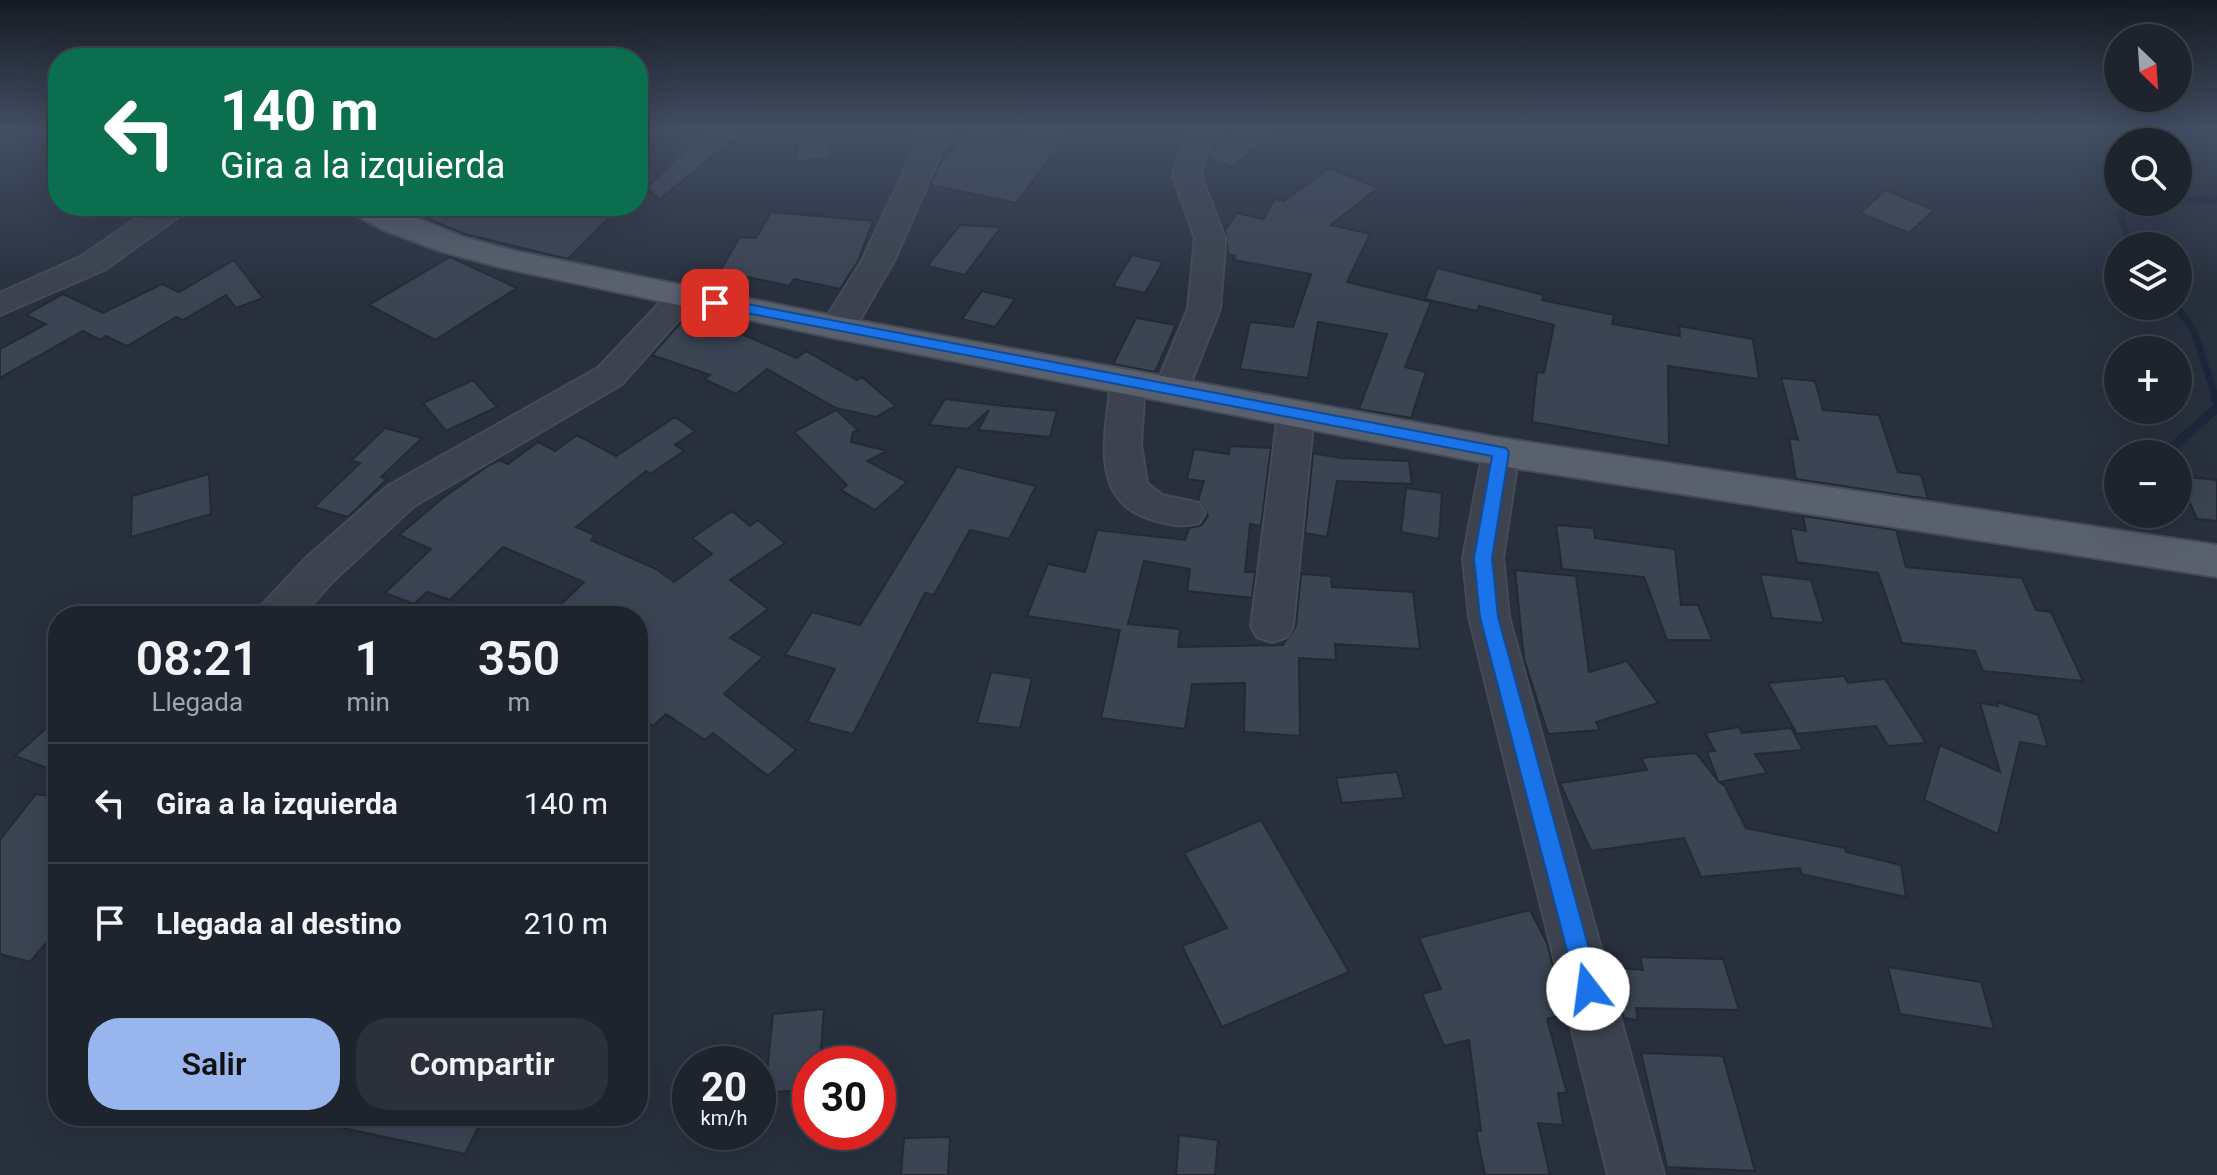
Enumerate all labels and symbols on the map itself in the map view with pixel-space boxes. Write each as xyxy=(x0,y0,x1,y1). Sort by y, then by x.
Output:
north arrow xyxy=(2104,24,2192,112)
pin xyxy=(681,269,749,337)
position arrow xyxy=(1546,947,1630,1031)
speed limit sign: 30 xyxy=(792,1046,896,1150)

